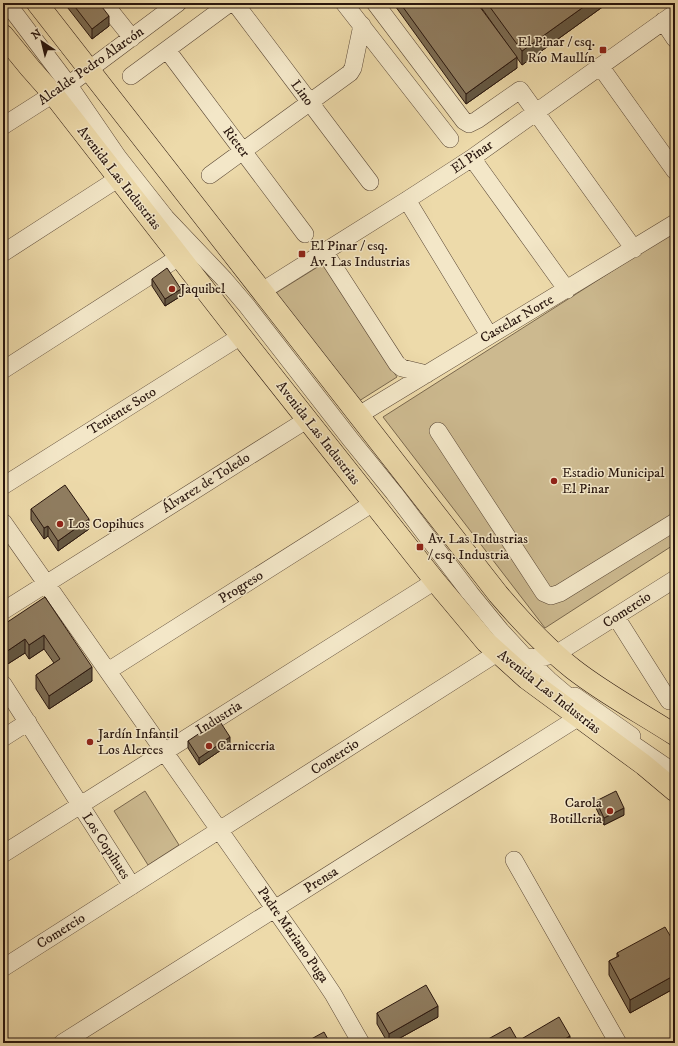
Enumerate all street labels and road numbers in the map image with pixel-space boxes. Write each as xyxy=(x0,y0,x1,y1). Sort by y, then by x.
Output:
street label: Alcalde Pedro Alarcón xyxy=(35,22,148,109)
street label: Lino xyxy=(286,76,318,110)
street label: Avenida Las Industrias xyxy=(73,123,165,234)
street label: Rieter xyxy=(219,123,254,162)
street label: El Pinar xyxy=(447,136,497,178)
street label: Castelar Norte xyxy=(477,291,557,347)
street label: Avenida Las Industrias xyxy=(272,378,364,489)
street label: Teniente Soto xyxy=(84,383,160,439)
street label: Álvarez de Toledo xyxy=(159,449,254,517)
street label: Progreso xyxy=(215,566,267,608)
street label: Comercio xyxy=(599,588,655,632)
street label: Avenida Las Industrias xyxy=(494,646,605,738)
street label: Industria xyxy=(193,697,245,739)
street label: Comercio xyxy=(307,735,363,779)
street label: Los Copihues xyxy=(78,809,134,883)
street label: Prensa xyxy=(301,863,342,897)
street label: Padre Mariano Puga xyxy=(253,883,333,987)
street label: Comercio xyxy=(33,909,89,953)

